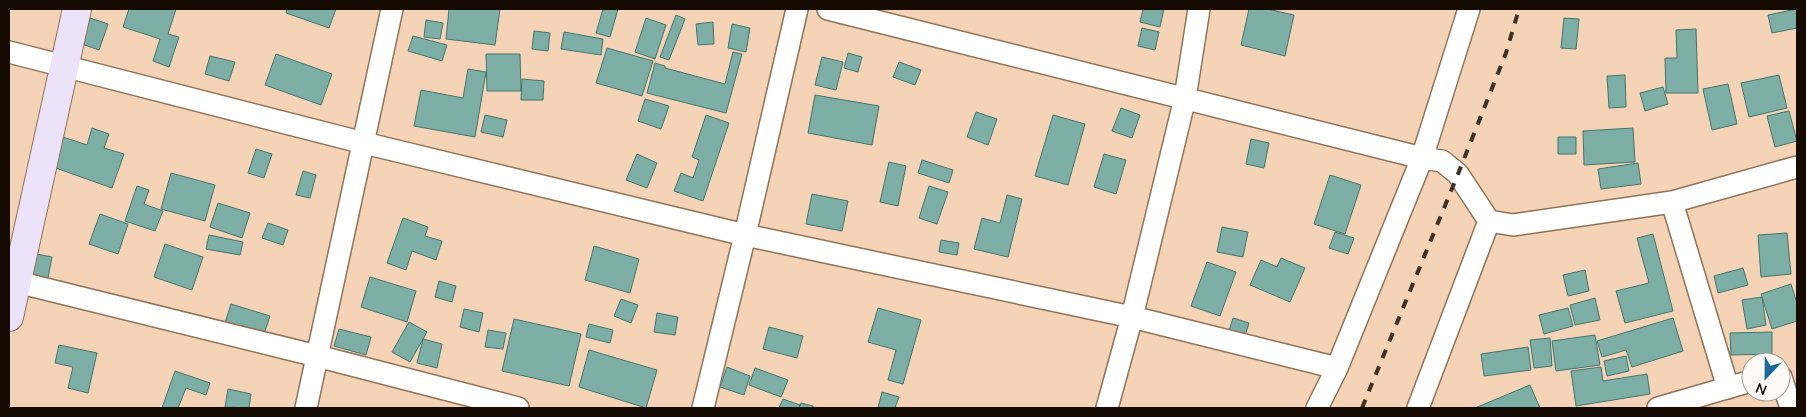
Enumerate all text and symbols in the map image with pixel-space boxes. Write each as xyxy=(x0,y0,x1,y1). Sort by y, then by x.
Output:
north arrow xyxy=(1741,352,1791,402)
text: N xyxy=(1753,379,1769,399)

